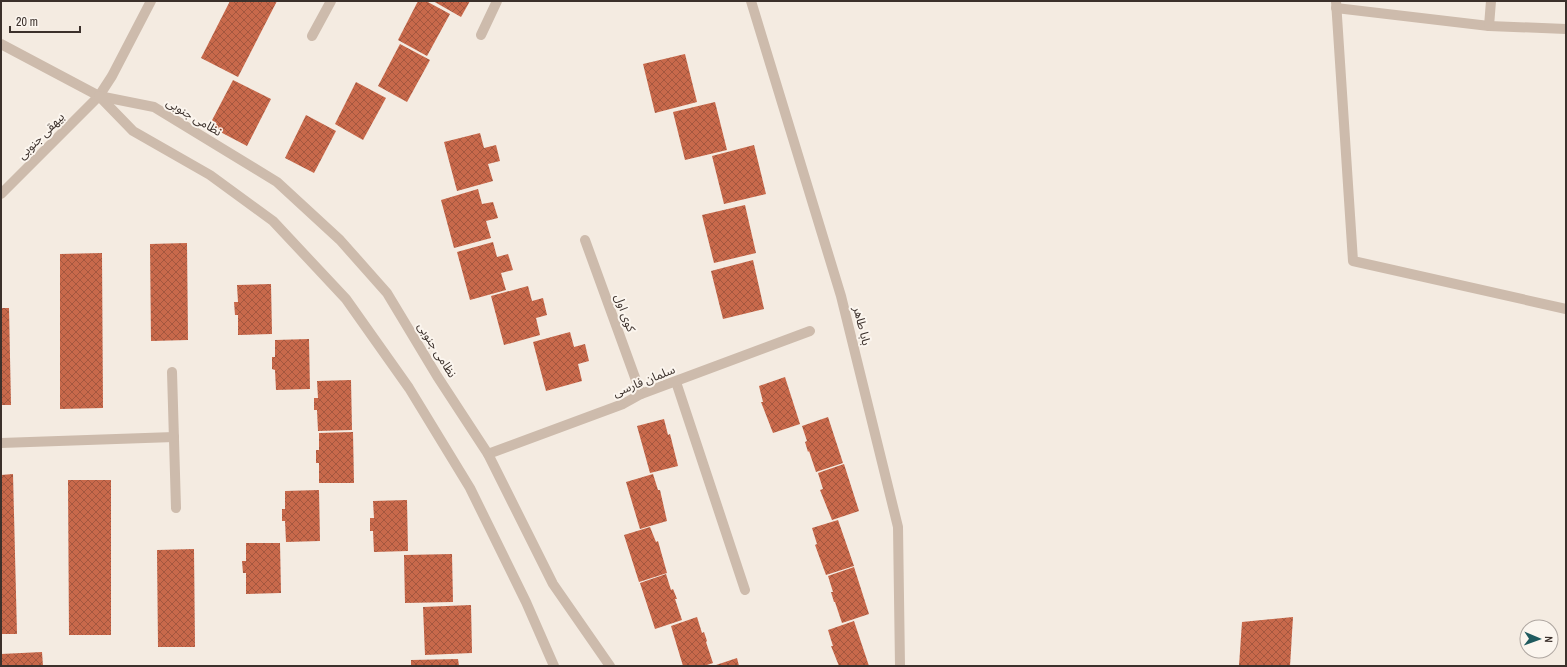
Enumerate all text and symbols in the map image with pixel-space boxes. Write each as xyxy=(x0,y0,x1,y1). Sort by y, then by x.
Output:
scale bar xyxy=(10,8,80,34)
text: 20 m xyxy=(16,14,38,30)
street label: نظامی جنوبی xyxy=(163,94,225,140)
street label: بیهقی جنوبی xyxy=(14,109,68,163)
street label: کوی اول xyxy=(611,292,640,335)
street label: بابا طاهر xyxy=(849,304,875,347)
street label: نظامی جنوبی xyxy=(414,319,460,381)
street label: سلمان فارسی xyxy=(611,361,677,401)
north arrow xyxy=(1519,619,1559,659)
text: N xyxy=(1542,636,1556,643)

